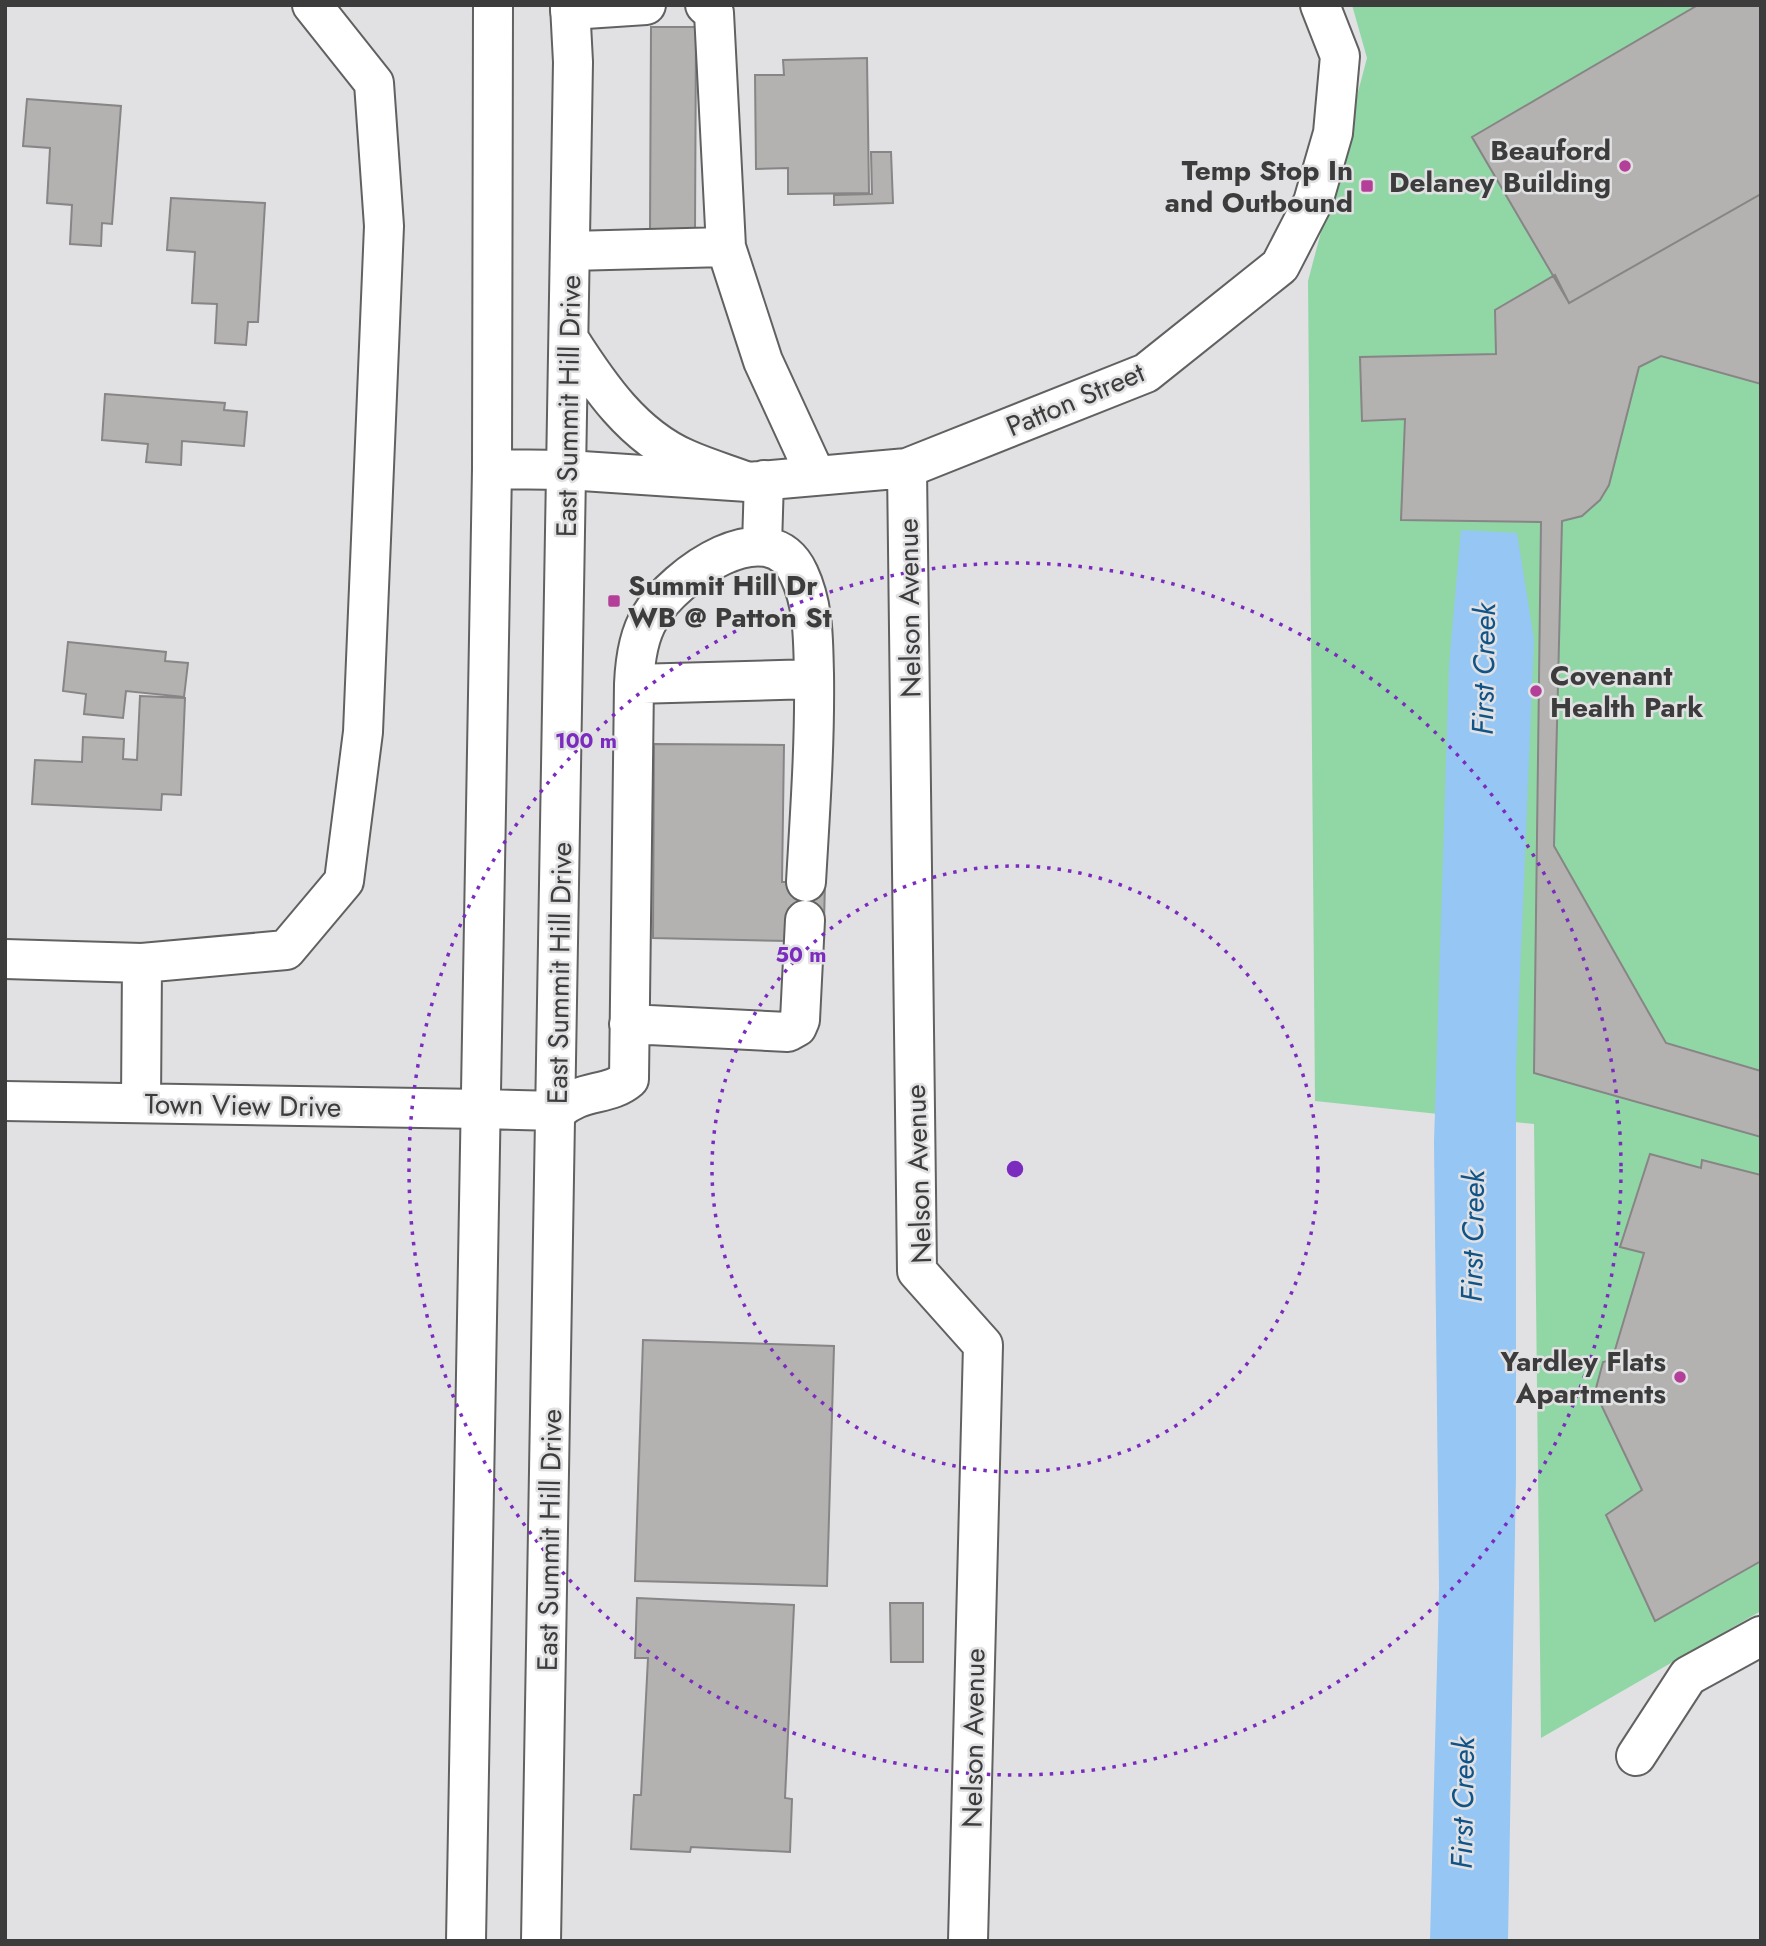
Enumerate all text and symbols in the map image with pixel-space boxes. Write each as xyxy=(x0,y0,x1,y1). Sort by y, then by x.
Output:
place label: Beauford Delaney Building xyxy=(1389,130,1611,203)
place label: Temp Stop In and Outbound xyxy=(1165,150,1353,223)
marker: Beauford Delaney Building xyxy=(1617,158,1633,174)
marker: Temp Stop In and Outbound xyxy=(1359,178,1375,194)
street label: East Summit Hill Drive xyxy=(546,275,591,537)
street label: Patton Street xyxy=(1000,352,1151,447)
street label: Nelson Avenue xyxy=(887,518,932,698)
place label: Summit Hill Dr WB @ Patton St xyxy=(628,565,832,638)
marker: Summit Hill Dr WB @ Patton St xyxy=(606,593,622,609)
water label: First Creek xyxy=(1461,601,1506,735)
place label: Covenant Health Park xyxy=(1550,655,1703,728)
marker: Covenant Health Park xyxy=(1528,683,1544,699)
text: 100 m xyxy=(555,726,617,756)
street label: East Summit Hill Drive xyxy=(537,842,582,1104)
text: 50 m xyxy=(776,940,826,970)
street label: Town View Drive xyxy=(144,1083,342,1128)
street label: Nelson Avenue xyxy=(895,1084,942,1264)
centre of rings xyxy=(1003,1157,1027,1181)
water label: First Creek xyxy=(1450,1168,1495,1302)
place label: Yardley Flats Apartments xyxy=(1499,1341,1666,1414)
marker: Yardley Flats Apartments xyxy=(1672,1369,1688,1385)
street label: East Summit Hill Drive xyxy=(527,1409,572,1671)
street label: Nelson Avenue xyxy=(951,1648,996,1828)
water label: First Creek xyxy=(1440,1735,1485,1869)

